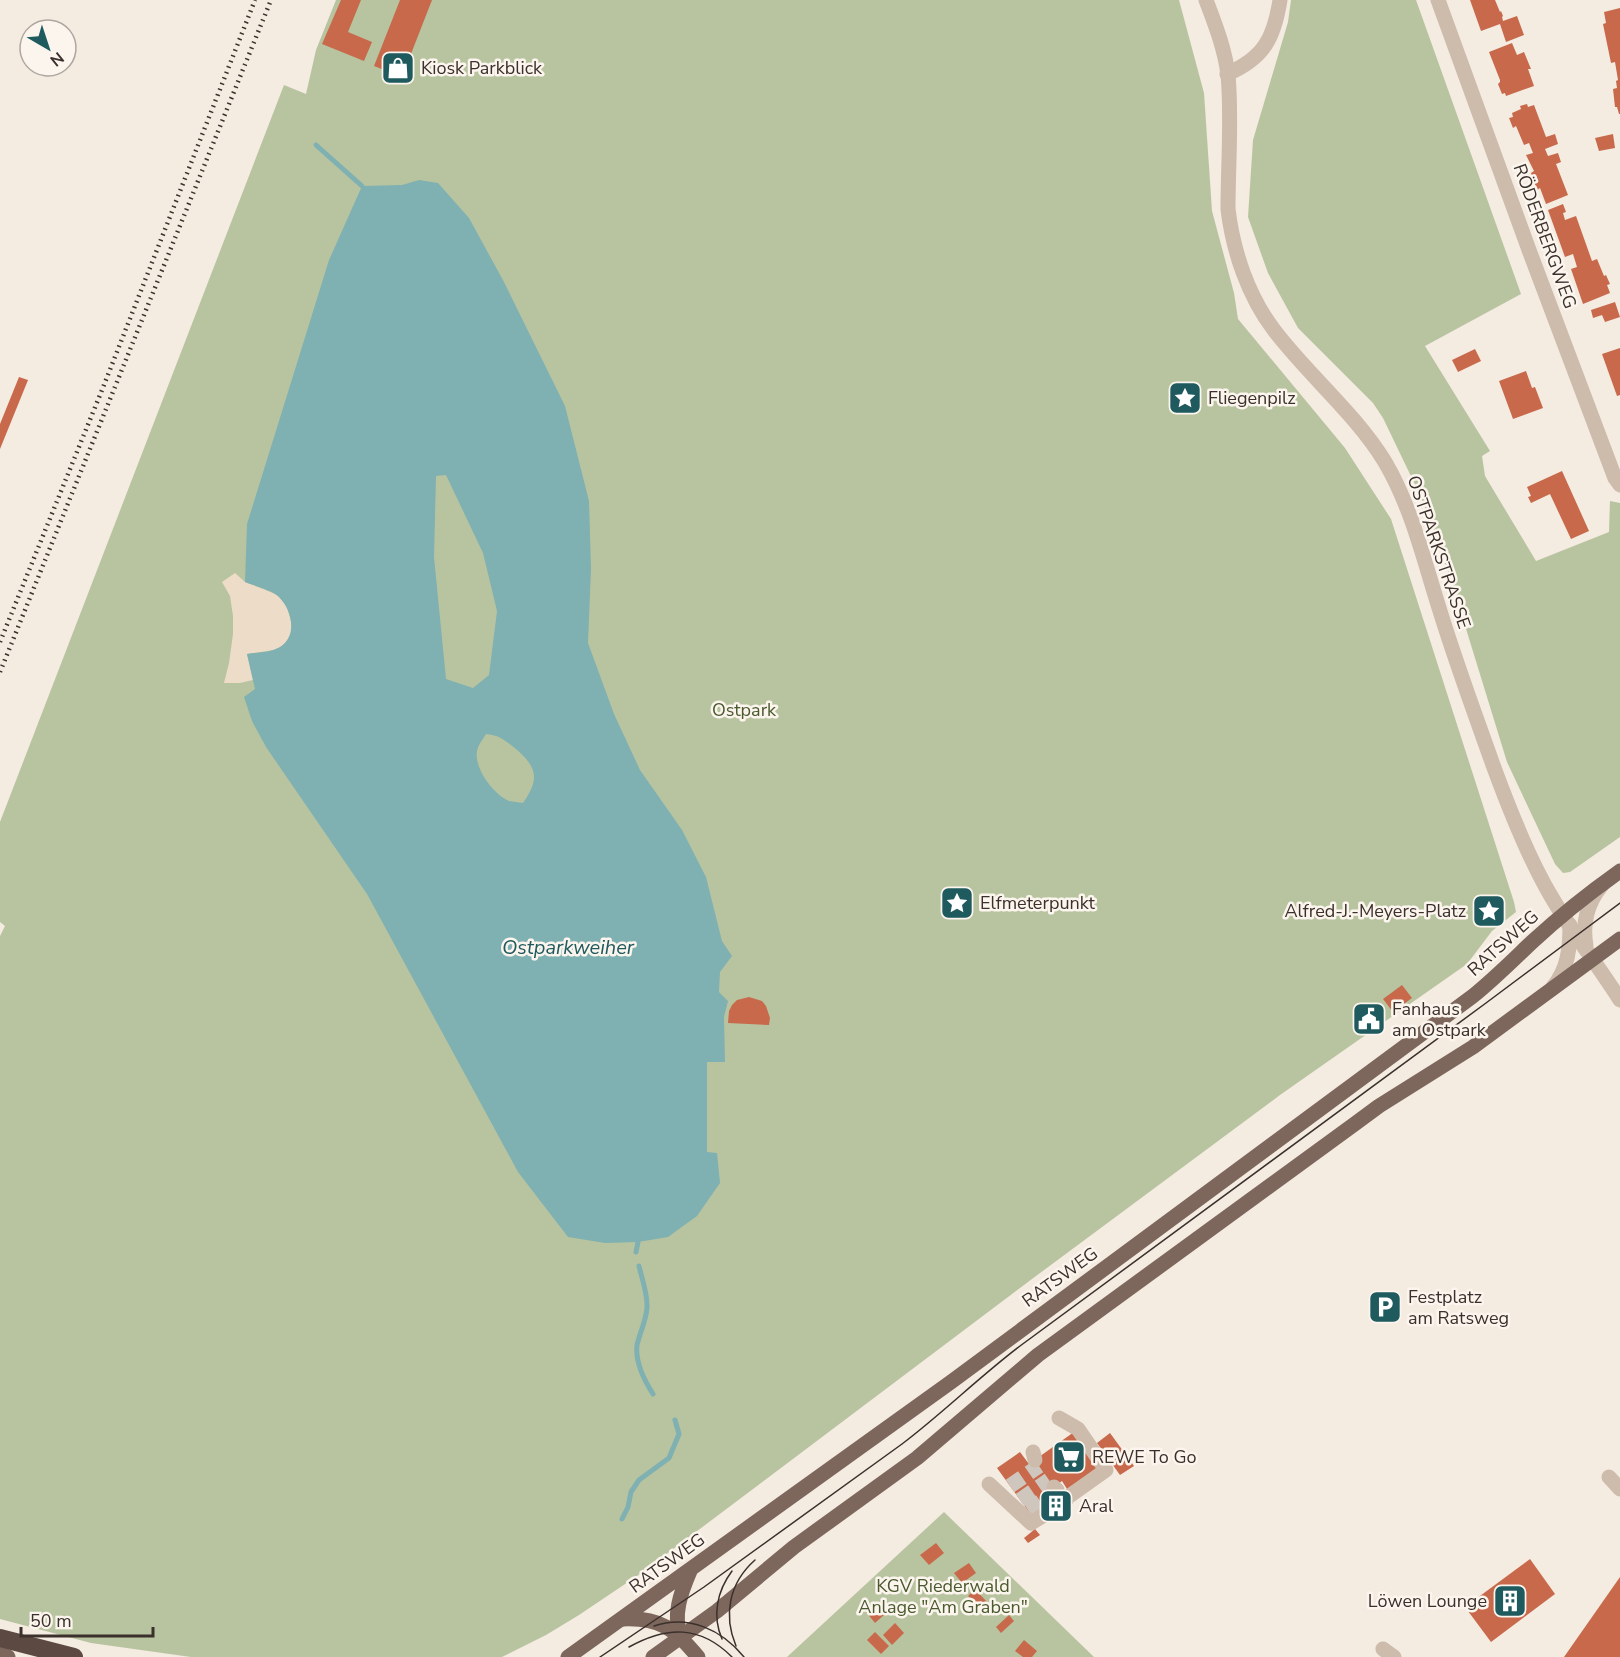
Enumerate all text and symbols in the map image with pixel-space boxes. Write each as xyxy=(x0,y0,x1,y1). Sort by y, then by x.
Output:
north arrow xyxy=(18,18,78,78)
text: N xyxy=(45,47,68,71)
shop icon: Kiosk Parkblick xyxy=(380,50,416,86)
place label: Kiosk Parkblick xyxy=(421,56,543,80)
street label: RÖDERBERGWEG xyxy=(1508,160,1582,312)
place icon: Fliegenpilz xyxy=(1167,380,1203,416)
place label: Fliegenpilz xyxy=(1208,386,1296,410)
street label: OSTPARKSTRASSE xyxy=(1402,472,1476,632)
park label: Ostpark xyxy=(712,698,777,722)
place icon: Elfmeterpunkt xyxy=(939,885,975,921)
place label: Elfmeterpunkt xyxy=(980,891,1095,915)
place icon: Alfred-J.-Meyers-Platz xyxy=(1471,893,1507,929)
place label: Alfred-J.-Meyers-Platz xyxy=(1285,899,1466,923)
street label: RATSWEG xyxy=(1462,905,1544,981)
water label: Ostparkweiher xyxy=(502,934,635,961)
place label: Fanhaus am Ostpark xyxy=(1392,997,1487,1042)
public building icon: Fanhaus am Ostpark xyxy=(1351,1001,1387,1037)
street label: RATSWEG xyxy=(1017,1241,1103,1313)
place label: Festplatz am Ratsweg xyxy=(1408,1285,1509,1330)
parking icon: Festplatz am Ratsweg xyxy=(1367,1289,1403,1325)
supermarket icon: REWE To Go xyxy=(1051,1439,1087,1475)
place label: REWE To Go xyxy=(1092,1445,1197,1469)
building icon: Aral xyxy=(1038,1488,1074,1524)
place label: Aral xyxy=(1079,1494,1114,1518)
street label: RATSWEG xyxy=(624,1527,710,1599)
park label: KGV Riederwald Anlage "Am Graben" xyxy=(858,1574,1028,1619)
building icon: Löwen Lounge xyxy=(1492,1583,1528,1619)
place label: Löwen Lounge xyxy=(1368,1589,1487,1613)
scale bar xyxy=(21,1600,153,1638)
text: 50 m xyxy=(30,1609,72,1633)

